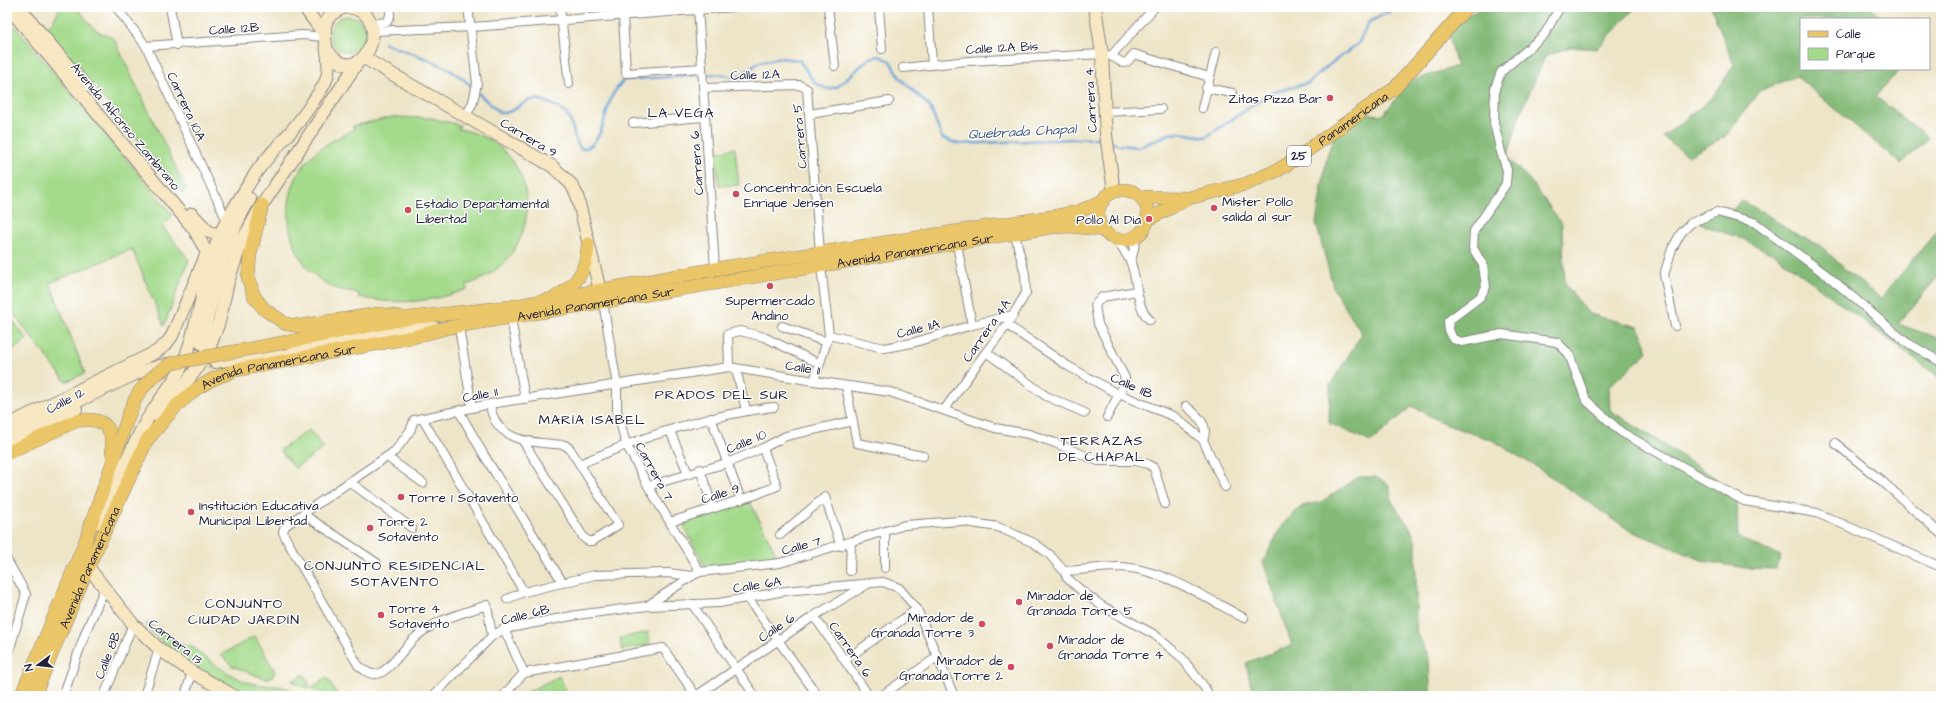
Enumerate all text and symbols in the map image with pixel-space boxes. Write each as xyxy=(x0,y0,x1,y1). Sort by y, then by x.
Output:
street label: Calle 12B xyxy=(208,18,260,40)
legend xyxy=(1800,18,1930,70)
text: Calle xyxy=(1836,26,1861,43)
street label: Calle 12A Bis xyxy=(965,37,1039,59)
text: Parque xyxy=(1836,46,1876,63)
street label: Avenida Alfonso Zambrano xyxy=(66,59,185,195)
street label: Calle 12A xyxy=(730,65,781,85)
street label: Carrera 4 xyxy=(1080,67,1102,133)
street label: Carrera 10A xyxy=(162,69,210,145)
street label: Panamericana xyxy=(1315,88,1392,150)
place label: Zitas Pizza Bar xyxy=(1228,90,1322,108)
marker: Zitas Pizza Bar xyxy=(1325,93,1335,103)
district label: LA VEGA xyxy=(648,103,715,123)
street label: Carrera 5 xyxy=(788,103,812,169)
street label: Carrera 9 xyxy=(497,114,560,162)
water label: Quebrada Chapal xyxy=(967,119,1078,145)
street label: Carrera 6 xyxy=(686,130,708,196)
road number: 25 xyxy=(1287,146,1311,166)
place label: Concentración Escuela Enrique Jensen xyxy=(744,179,882,212)
marker: Concentración Escuela Enrique Jensen xyxy=(731,189,741,199)
place label: Mister Pollo salida al sur xyxy=(1222,193,1294,226)
place label: Estadio Departamental Libertad xyxy=(416,195,549,228)
marker: Mister Pollo salida al sur xyxy=(1209,203,1219,213)
marker: Estadio Departamental Libertad xyxy=(403,205,413,215)
place label: Pollo Al Día xyxy=(1076,211,1141,229)
marker: Pollo Al Día xyxy=(1144,214,1154,224)
street label: Avenida Panamericana Sur xyxy=(835,229,995,273)
marker: Supermercado Andino xyxy=(765,281,775,291)
street label: Avenida Panamericana Sur xyxy=(516,282,675,326)
place label: Supermercado Andino xyxy=(725,292,815,325)
street label: Carrera 4A xyxy=(958,295,1016,366)
street label: Calle 11A xyxy=(895,315,942,343)
street label: Avenida Panamericana Sur xyxy=(198,340,357,394)
street label: Calle 11 xyxy=(784,356,822,380)
street label: Calle 11B xyxy=(1108,369,1156,403)
street label: Calle 12 xyxy=(43,383,88,419)
street label: Calle 11 xyxy=(461,383,500,407)
district label: PRADOS DEL SUR xyxy=(655,385,789,405)
district label: MARÍA ISABEL xyxy=(538,410,646,430)
street label: Calle 10 xyxy=(724,425,769,458)
district label: TERRAZAS DE CHAPAL xyxy=(1059,431,1145,467)
street label: Carrera 7 xyxy=(631,439,678,504)
street label: Calle 9 xyxy=(699,479,742,509)
place label: Torre 1 Sotavento xyxy=(409,489,519,507)
marker: Torre 1 Sotavento xyxy=(396,492,406,502)
place label: Institución Educativa Municipal Libertad xyxy=(199,497,319,530)
street label: Avenida Panamericana xyxy=(55,504,125,631)
marker: Institución Educativa Municipal Libertad xyxy=(186,507,196,517)
place label: Torre 2 Sotavento xyxy=(378,513,439,546)
marker: Torre 2 Sotavento xyxy=(365,523,375,533)
street label: Calle 7 xyxy=(780,532,823,560)
district label: CONJUNTO RESIDENCIAL SOTAVENTO xyxy=(304,556,486,592)
street label: Calle 6A xyxy=(732,572,783,598)
place label: Mirador de Granada Torre 5 xyxy=(1027,587,1133,620)
district label: CONJUNTO CIUDAD JARDÍN xyxy=(188,594,300,630)
marker: Mirador de Granada Torre 5 xyxy=(1014,597,1024,607)
place label: Torre 4 Sotavento xyxy=(389,600,450,633)
street label: Calle 6B xyxy=(499,600,551,630)
street label: Calle 6 xyxy=(755,609,798,647)
place label: Mirador de Granada Torre 3 xyxy=(871,609,974,642)
marker: Torre 4 Sotavento xyxy=(376,610,386,620)
street label: Carrera 13 xyxy=(144,615,207,669)
street label: Carrera 6 xyxy=(824,618,876,681)
marker: Mirador de Granada Torre 3 xyxy=(977,619,987,629)
street label: Calle 8B xyxy=(91,629,125,682)
place label: Mirador de Granada Torre 4 xyxy=(1058,631,1163,664)
marker: Mirador de Granada Torre 4 xyxy=(1045,641,1055,651)
north arrow xyxy=(18,645,58,685)
place label: Mirador de Granada Torre 2 xyxy=(899,652,1004,685)
text: N xyxy=(21,662,37,673)
marker: Mirador de Granada Torre 2 xyxy=(1006,662,1016,672)

